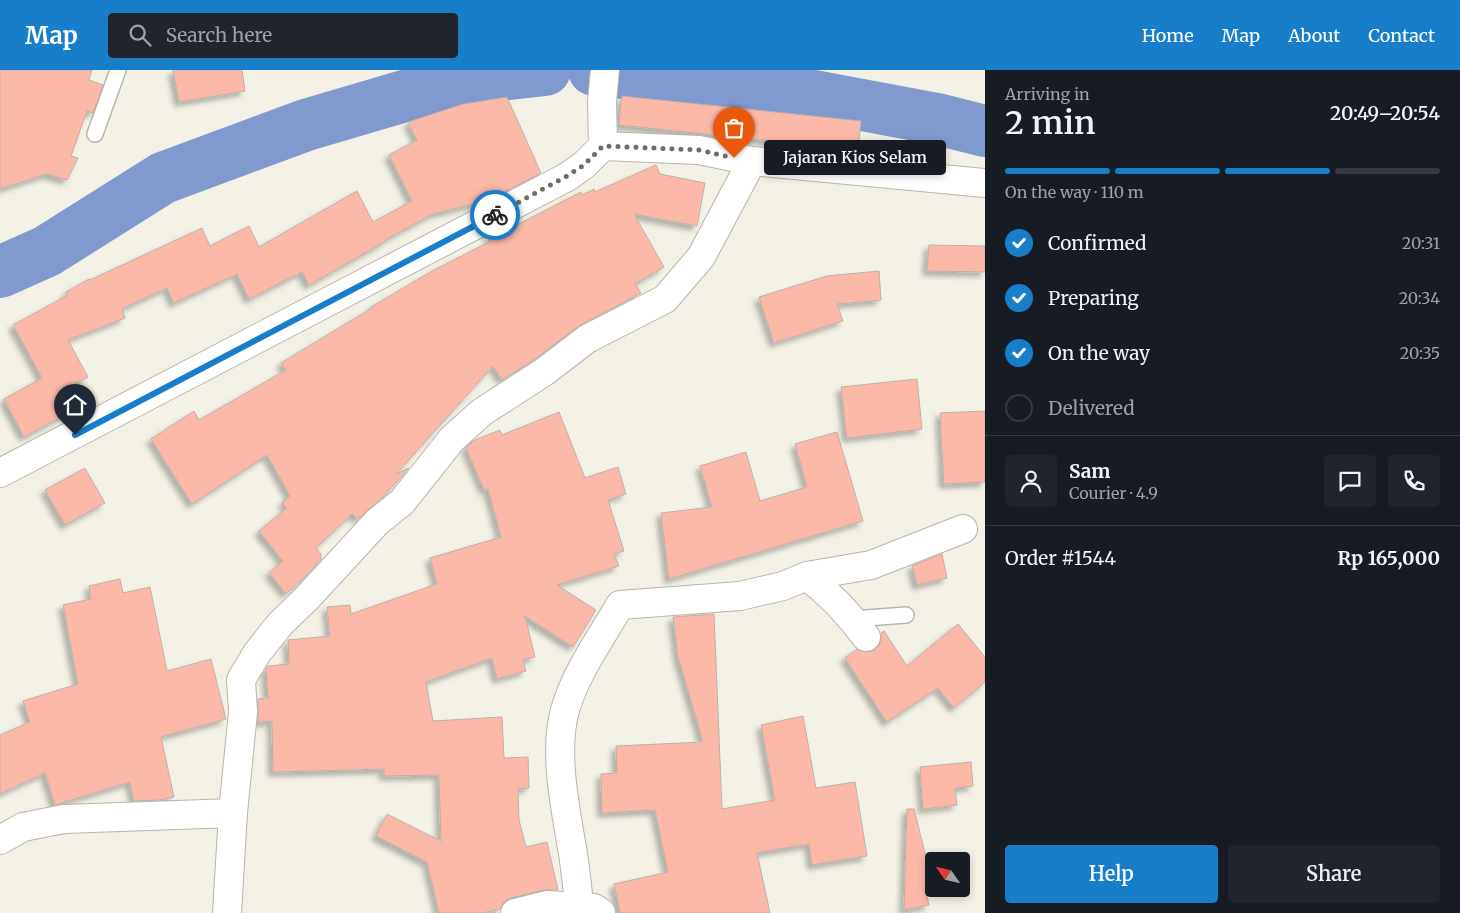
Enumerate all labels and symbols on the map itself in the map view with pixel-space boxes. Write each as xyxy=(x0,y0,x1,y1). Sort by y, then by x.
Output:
pin xyxy=(713,107,755,158)
callout: Jajaran Kios Selam xyxy=(764,140,946,176)
courier xyxy=(470,190,520,240)
pin xyxy=(54,384,96,435)
north arrow xyxy=(925,852,970,898)

